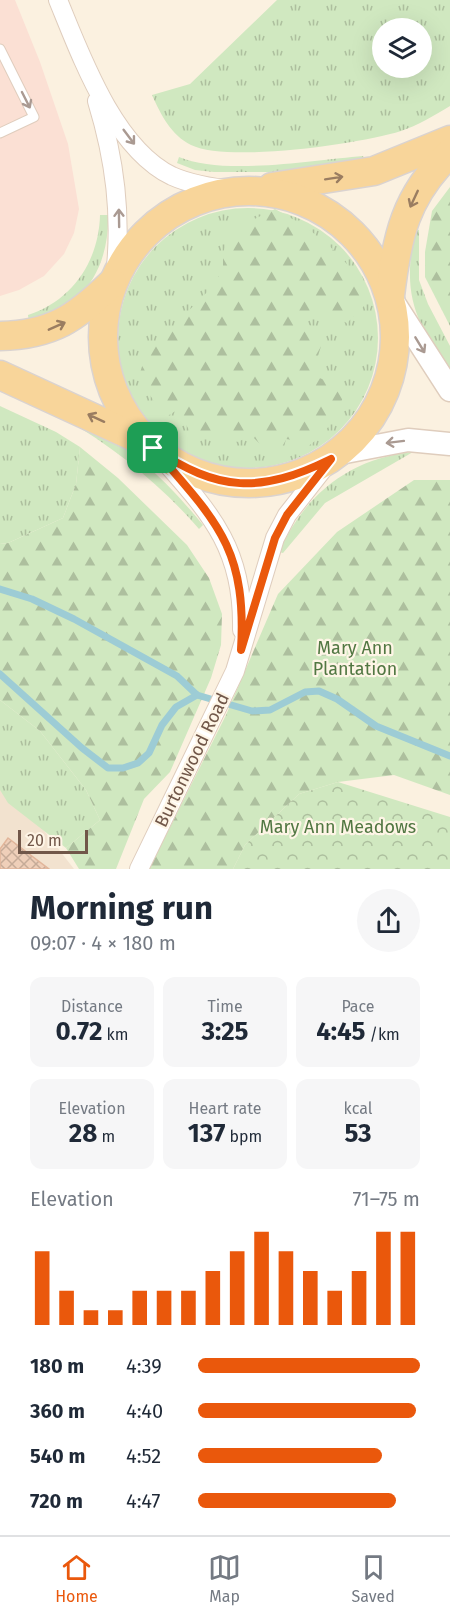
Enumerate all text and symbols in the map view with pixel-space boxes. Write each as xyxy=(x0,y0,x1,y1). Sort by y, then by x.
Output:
map controls xyxy=(372,18,432,78)
button: layers xyxy=(372,18,432,78)
one-way arrow xyxy=(20,91,32,108)
one-way arrow xyxy=(122,129,135,145)
one-way arrow xyxy=(323,172,343,183)
one-way arrow xyxy=(407,189,419,207)
one-way arrow xyxy=(113,209,125,229)
one-way arrow xyxy=(47,320,65,331)
one-way arrow xyxy=(415,336,427,353)
one-way arrow xyxy=(88,411,106,423)
pin xyxy=(127,422,178,473)
icon: arrive xyxy=(136,431,169,464)
one-way arrow xyxy=(385,436,405,447)
park label: Mary Ann Plantation xyxy=(313,637,397,680)
street label: Burtonwood Road xyxy=(150,689,234,831)
park label: Mary Ann Meadows xyxy=(260,816,416,838)
scale bar xyxy=(18,827,88,854)
text: 20 m xyxy=(27,831,62,850)
text: Morning run xyxy=(30,888,213,928)
button: share xyxy=(357,889,420,952)
text: 09:07 · 4 × 180 m xyxy=(30,931,176,955)
text: Distance xyxy=(61,997,123,1016)
text: Time xyxy=(207,997,243,1016)
text: Pace xyxy=(341,997,375,1016)
text: 0.72 xyxy=(56,1016,102,1047)
text: 3:25 xyxy=(201,1016,249,1047)
text: 4:45 xyxy=(316,1016,365,1047)
text: km xyxy=(102,1025,128,1044)
text: /km xyxy=(365,1025,400,1044)
text: Elevation xyxy=(58,1099,126,1118)
text: Heart rate xyxy=(189,1099,261,1118)
text: kcal xyxy=(344,1099,372,1118)
text: 28 xyxy=(69,1118,97,1149)
text: 137 xyxy=(188,1118,225,1149)
text: 53 xyxy=(344,1118,372,1149)
text: m xyxy=(97,1127,115,1146)
text: bpm xyxy=(225,1127,262,1146)
text: Elevation xyxy=(30,1187,114,1211)
text: 71–75 m xyxy=(353,1187,420,1211)
text: 180 m xyxy=(30,1354,84,1378)
text: 4:39 xyxy=(126,1354,162,1378)
text: 360 m xyxy=(30,1399,85,1423)
text: 4:40 xyxy=(126,1399,163,1423)
text: 540 m xyxy=(30,1444,85,1468)
text: 4:52 xyxy=(126,1444,161,1468)
text: 720 m xyxy=(30,1489,83,1513)
text: 4:47 xyxy=(126,1489,160,1513)
tab: Home xyxy=(55,1551,98,1606)
tab: Map xyxy=(208,1551,241,1606)
tab: Saved xyxy=(352,1551,395,1606)

